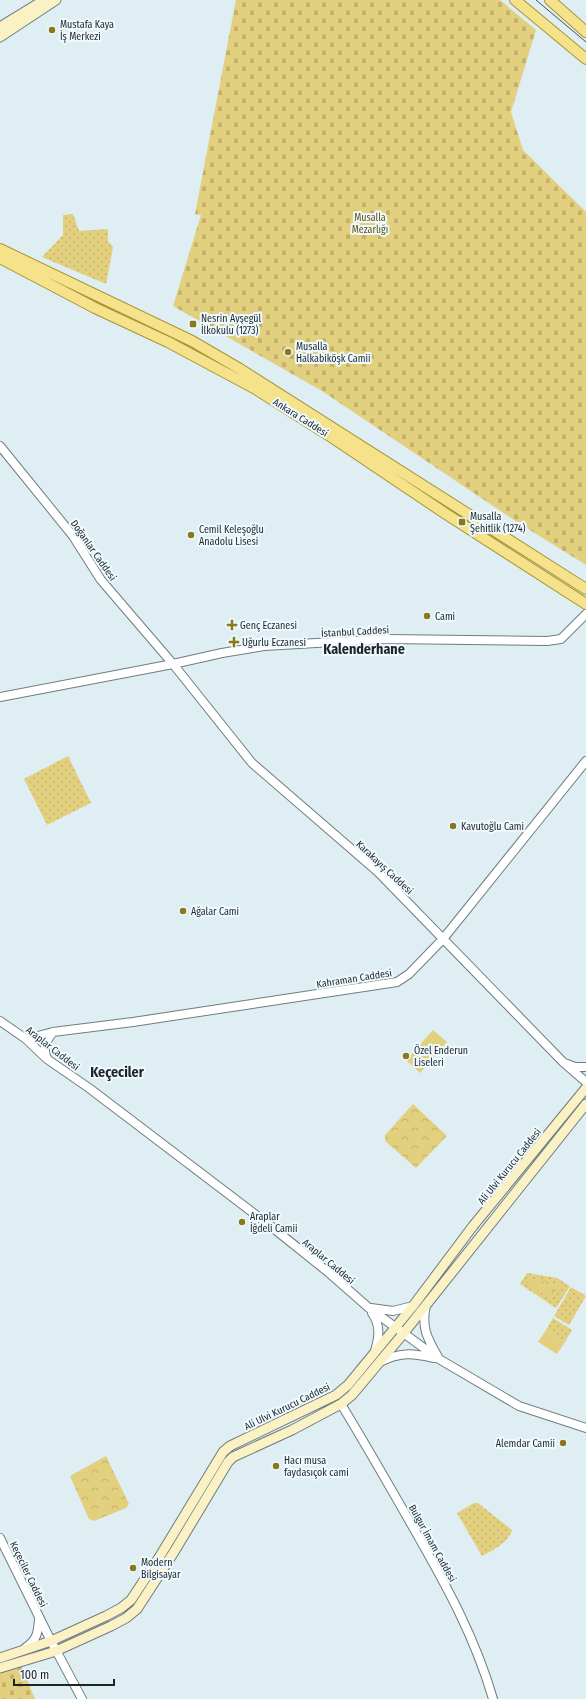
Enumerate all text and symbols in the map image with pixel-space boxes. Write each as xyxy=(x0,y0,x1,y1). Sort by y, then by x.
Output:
place label: Mustafa Kaya İş Merkezi xyxy=(60,19,114,43)
marker: Mustafa Kaya İş Merkezi xyxy=(47,25,57,35)
park label: Musalla Mezarlığı xyxy=(352,212,388,236)
place label: Nesrin Ayşegül İlkokulu (1273) xyxy=(201,313,262,337)
marker: Nesrin Ayşegül İlkokulu (1273) xyxy=(188,319,198,329)
place label: Musalla Halkabiköşk Camii xyxy=(296,341,370,365)
marker: Musalla Halkabiköşk Camii xyxy=(283,347,293,357)
street label: Ankara Caddesi xyxy=(271,396,330,440)
place label: Musalla Şehitlik (1274) xyxy=(470,511,526,535)
marker: Musalla Şehitlik (1274) xyxy=(457,517,467,527)
street label: Doğanlar Caddesi xyxy=(68,518,119,583)
place label: Cemil Keleşoğlu Anadolu Lisesi xyxy=(199,524,264,548)
marker: Cemil Keleşoğlu Anadolu Lisesi xyxy=(186,530,196,540)
marker: Cami xyxy=(422,611,432,621)
place label: Cami xyxy=(435,611,455,623)
marker: Genç Eczanesi xyxy=(227,620,237,630)
place label: Genç Eczanesi xyxy=(240,620,297,632)
street label: İstanbul Caddesi xyxy=(321,622,389,640)
marker: Uğurlu Eczanesi xyxy=(229,637,239,647)
place label: Uğurlu Eczanesi xyxy=(242,637,306,649)
district label: Kalenderhane xyxy=(323,641,405,658)
marker: Kavutoğlu Cami xyxy=(448,821,458,831)
place label: Kavutoğlu Cami xyxy=(461,821,524,833)
street label: Karakayış Caddesi xyxy=(353,838,415,897)
marker: Ağalar Cami xyxy=(178,906,188,916)
place label: Ağalar Cami xyxy=(191,906,239,918)
street label: Kahraman Caddesi xyxy=(316,967,393,991)
street label: Araplar Caddesi xyxy=(23,1024,81,1073)
place label: Özel Enderun Liseleri xyxy=(414,1044,468,1069)
marker: Özel Enderun Liseleri xyxy=(401,1051,411,1061)
district label: Keçeciler xyxy=(90,1064,145,1082)
street label: Ali Ulvi Kurucu Caddesi xyxy=(476,1126,544,1207)
place label: Araplar İğdeli Camii xyxy=(250,1211,298,1235)
marker: Araplar İğdeli Camii xyxy=(237,1217,247,1227)
street label: Araplar Caddesi xyxy=(300,1236,357,1287)
street label: Ali Ulvi Kurucu Caddesi xyxy=(243,1381,332,1433)
place label: Alemdar Camii xyxy=(496,1438,555,1450)
marker: Alemdar Camii xyxy=(558,1438,568,1448)
place label: Hacı musa faydasıçok cami xyxy=(284,1455,349,1479)
marker: Hacı musa faydasıçok cami xyxy=(271,1461,281,1471)
street label: Bulgur İmam Caddesi xyxy=(406,1502,460,1584)
street label: Keçeciler Caddesi xyxy=(7,1540,49,1609)
place label: Modern Bilgisayar xyxy=(141,1557,181,1581)
marker: Modern Bilgisayar xyxy=(128,1563,138,1573)
scale bar xyxy=(14,1661,114,1687)
text: 100 m xyxy=(20,1668,49,1682)

